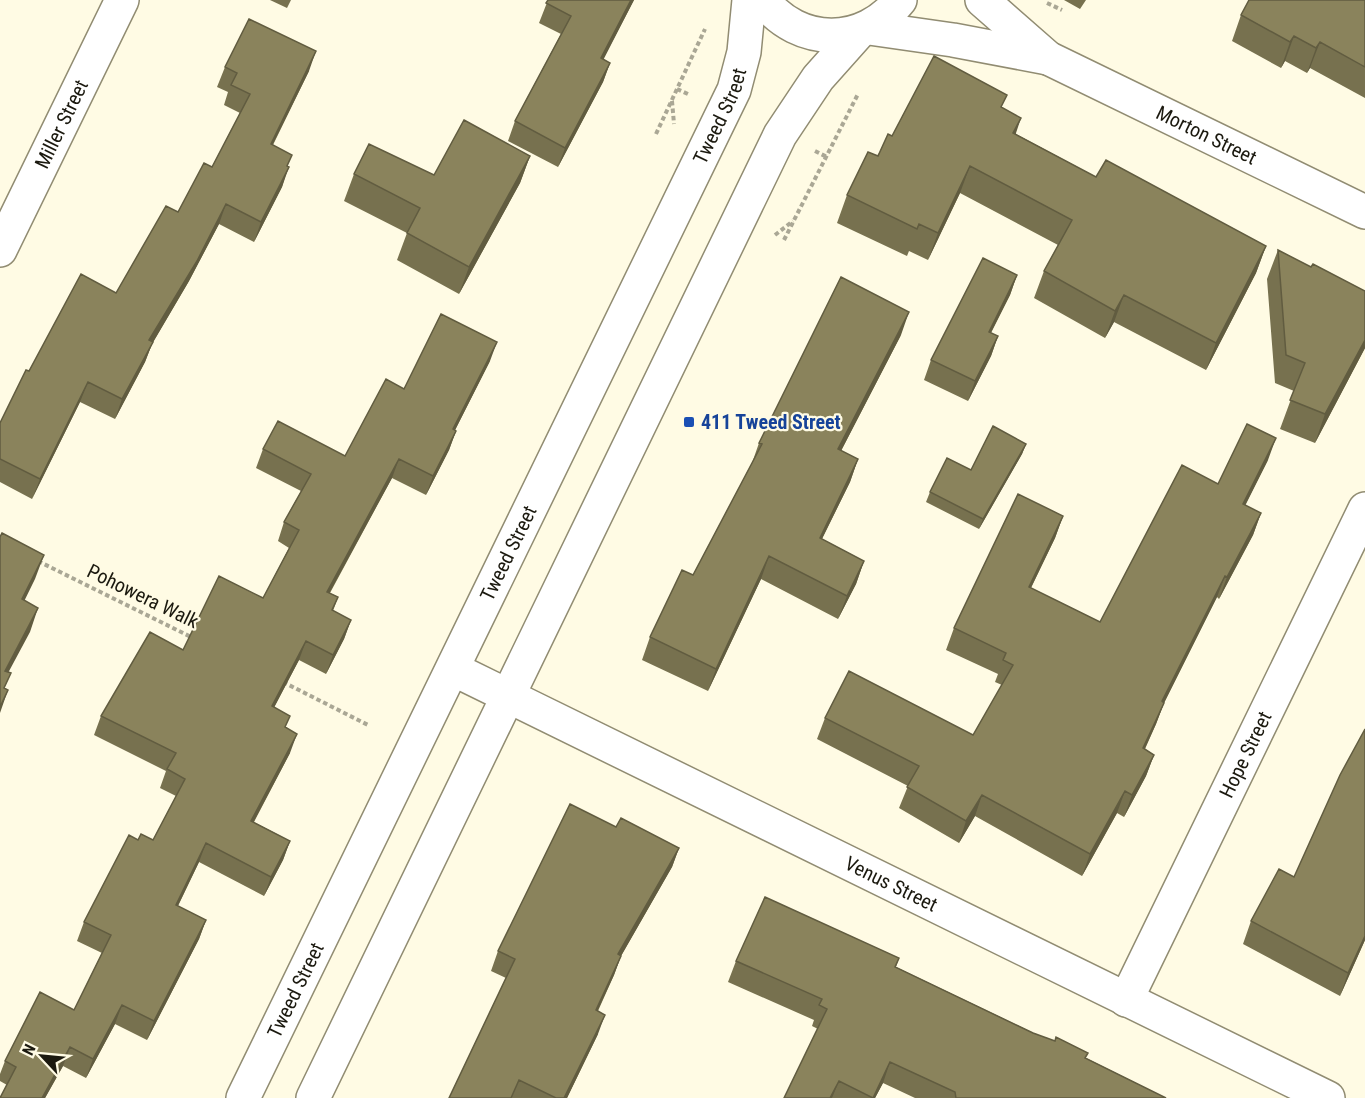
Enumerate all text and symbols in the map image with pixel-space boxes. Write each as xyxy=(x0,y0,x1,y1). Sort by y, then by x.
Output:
street label: Tweed Street xyxy=(688,65,751,168)
street label: Miller Street xyxy=(30,76,93,173)
street label: Morton Street xyxy=(1152,100,1261,170)
place label: 411 Tweed Street xyxy=(701,410,841,434)
marker: 411 Tweed Street xyxy=(682,415,696,429)
street label: Tweed Street xyxy=(475,502,542,605)
street label: Pohowera Walk xyxy=(83,559,203,633)
street label: Hope Street xyxy=(1214,707,1277,802)
street label: Venus Street xyxy=(841,851,941,917)
street label: Tweed Street xyxy=(262,938,329,1042)
north arrow xyxy=(12,1026,72,1086)
text: N xyxy=(18,1041,40,1058)

